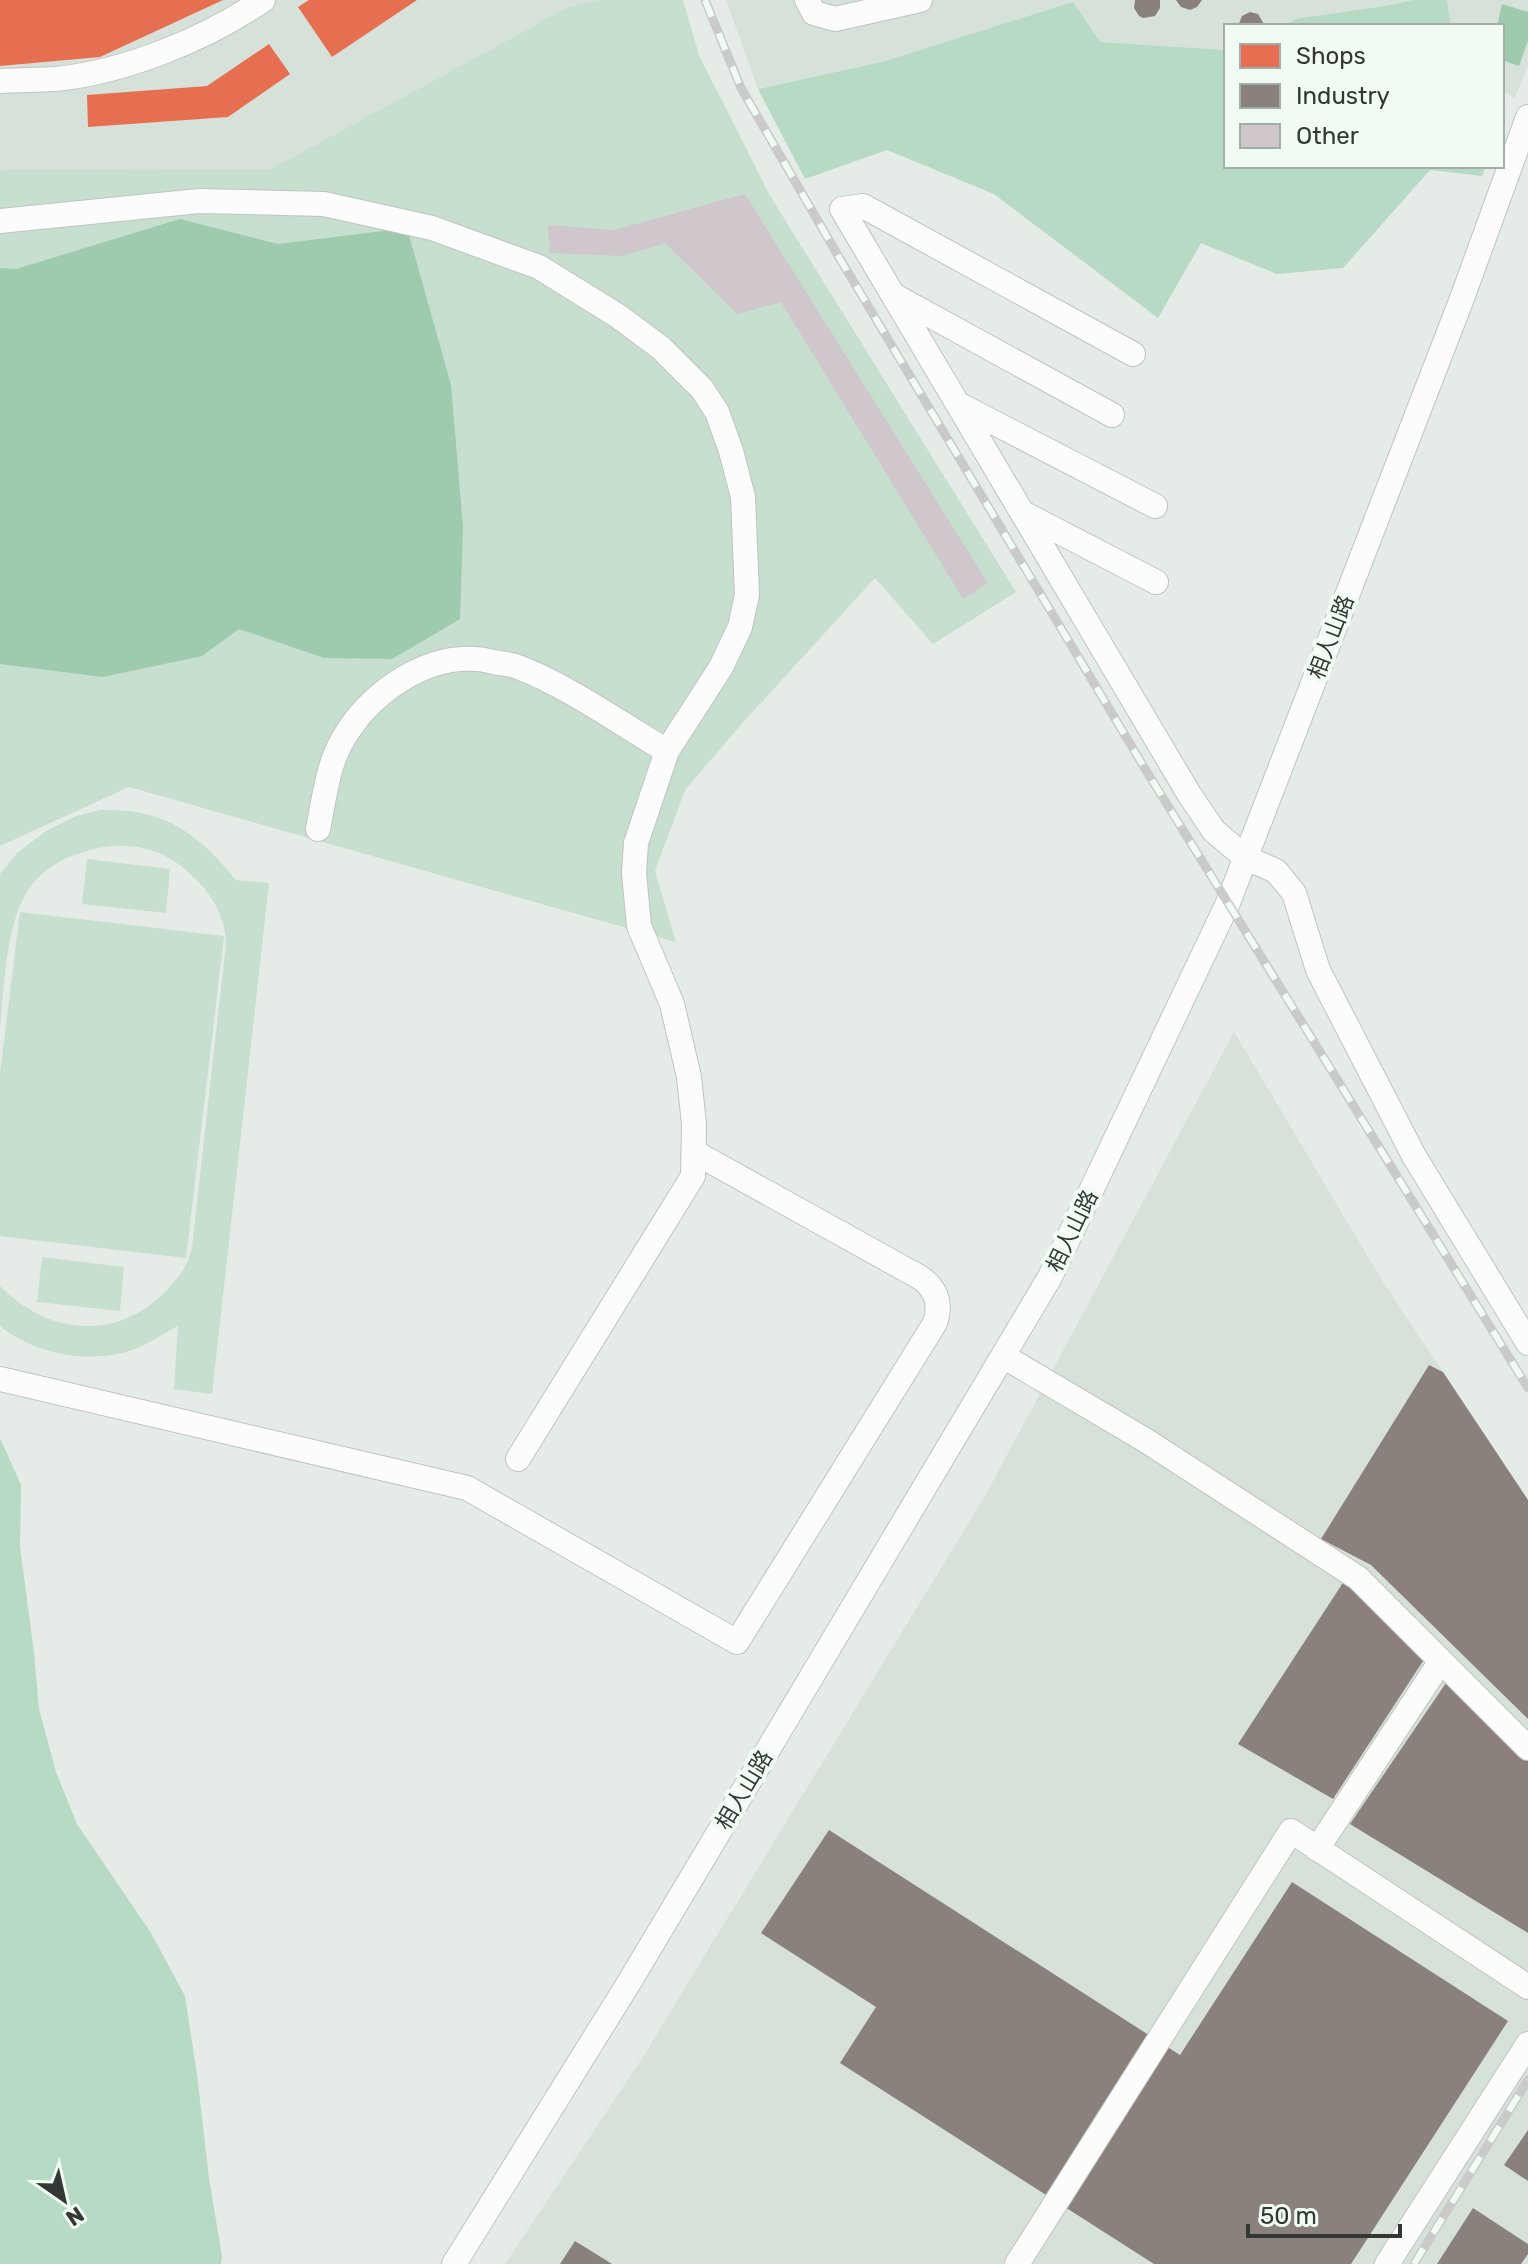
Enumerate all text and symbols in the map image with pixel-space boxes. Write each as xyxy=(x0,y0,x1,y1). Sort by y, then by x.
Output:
legend xyxy=(1224,24,1504,168)
text: Shops xyxy=(1296,42,1366,70)
text: Industry xyxy=(1296,82,1390,110)
text: Other xyxy=(1296,122,1359,150)
street label: 相人山路 xyxy=(1303,591,1359,683)
street label: 相人山路 xyxy=(1041,1186,1103,1276)
street label: 相人山路 xyxy=(710,1745,778,1835)
north arrow xyxy=(24,2160,104,2240)
scale bar xyxy=(1248,2188,1400,2238)
text: N xyxy=(61,2201,89,2232)
text: 50 m xyxy=(1260,2202,1317,2230)

